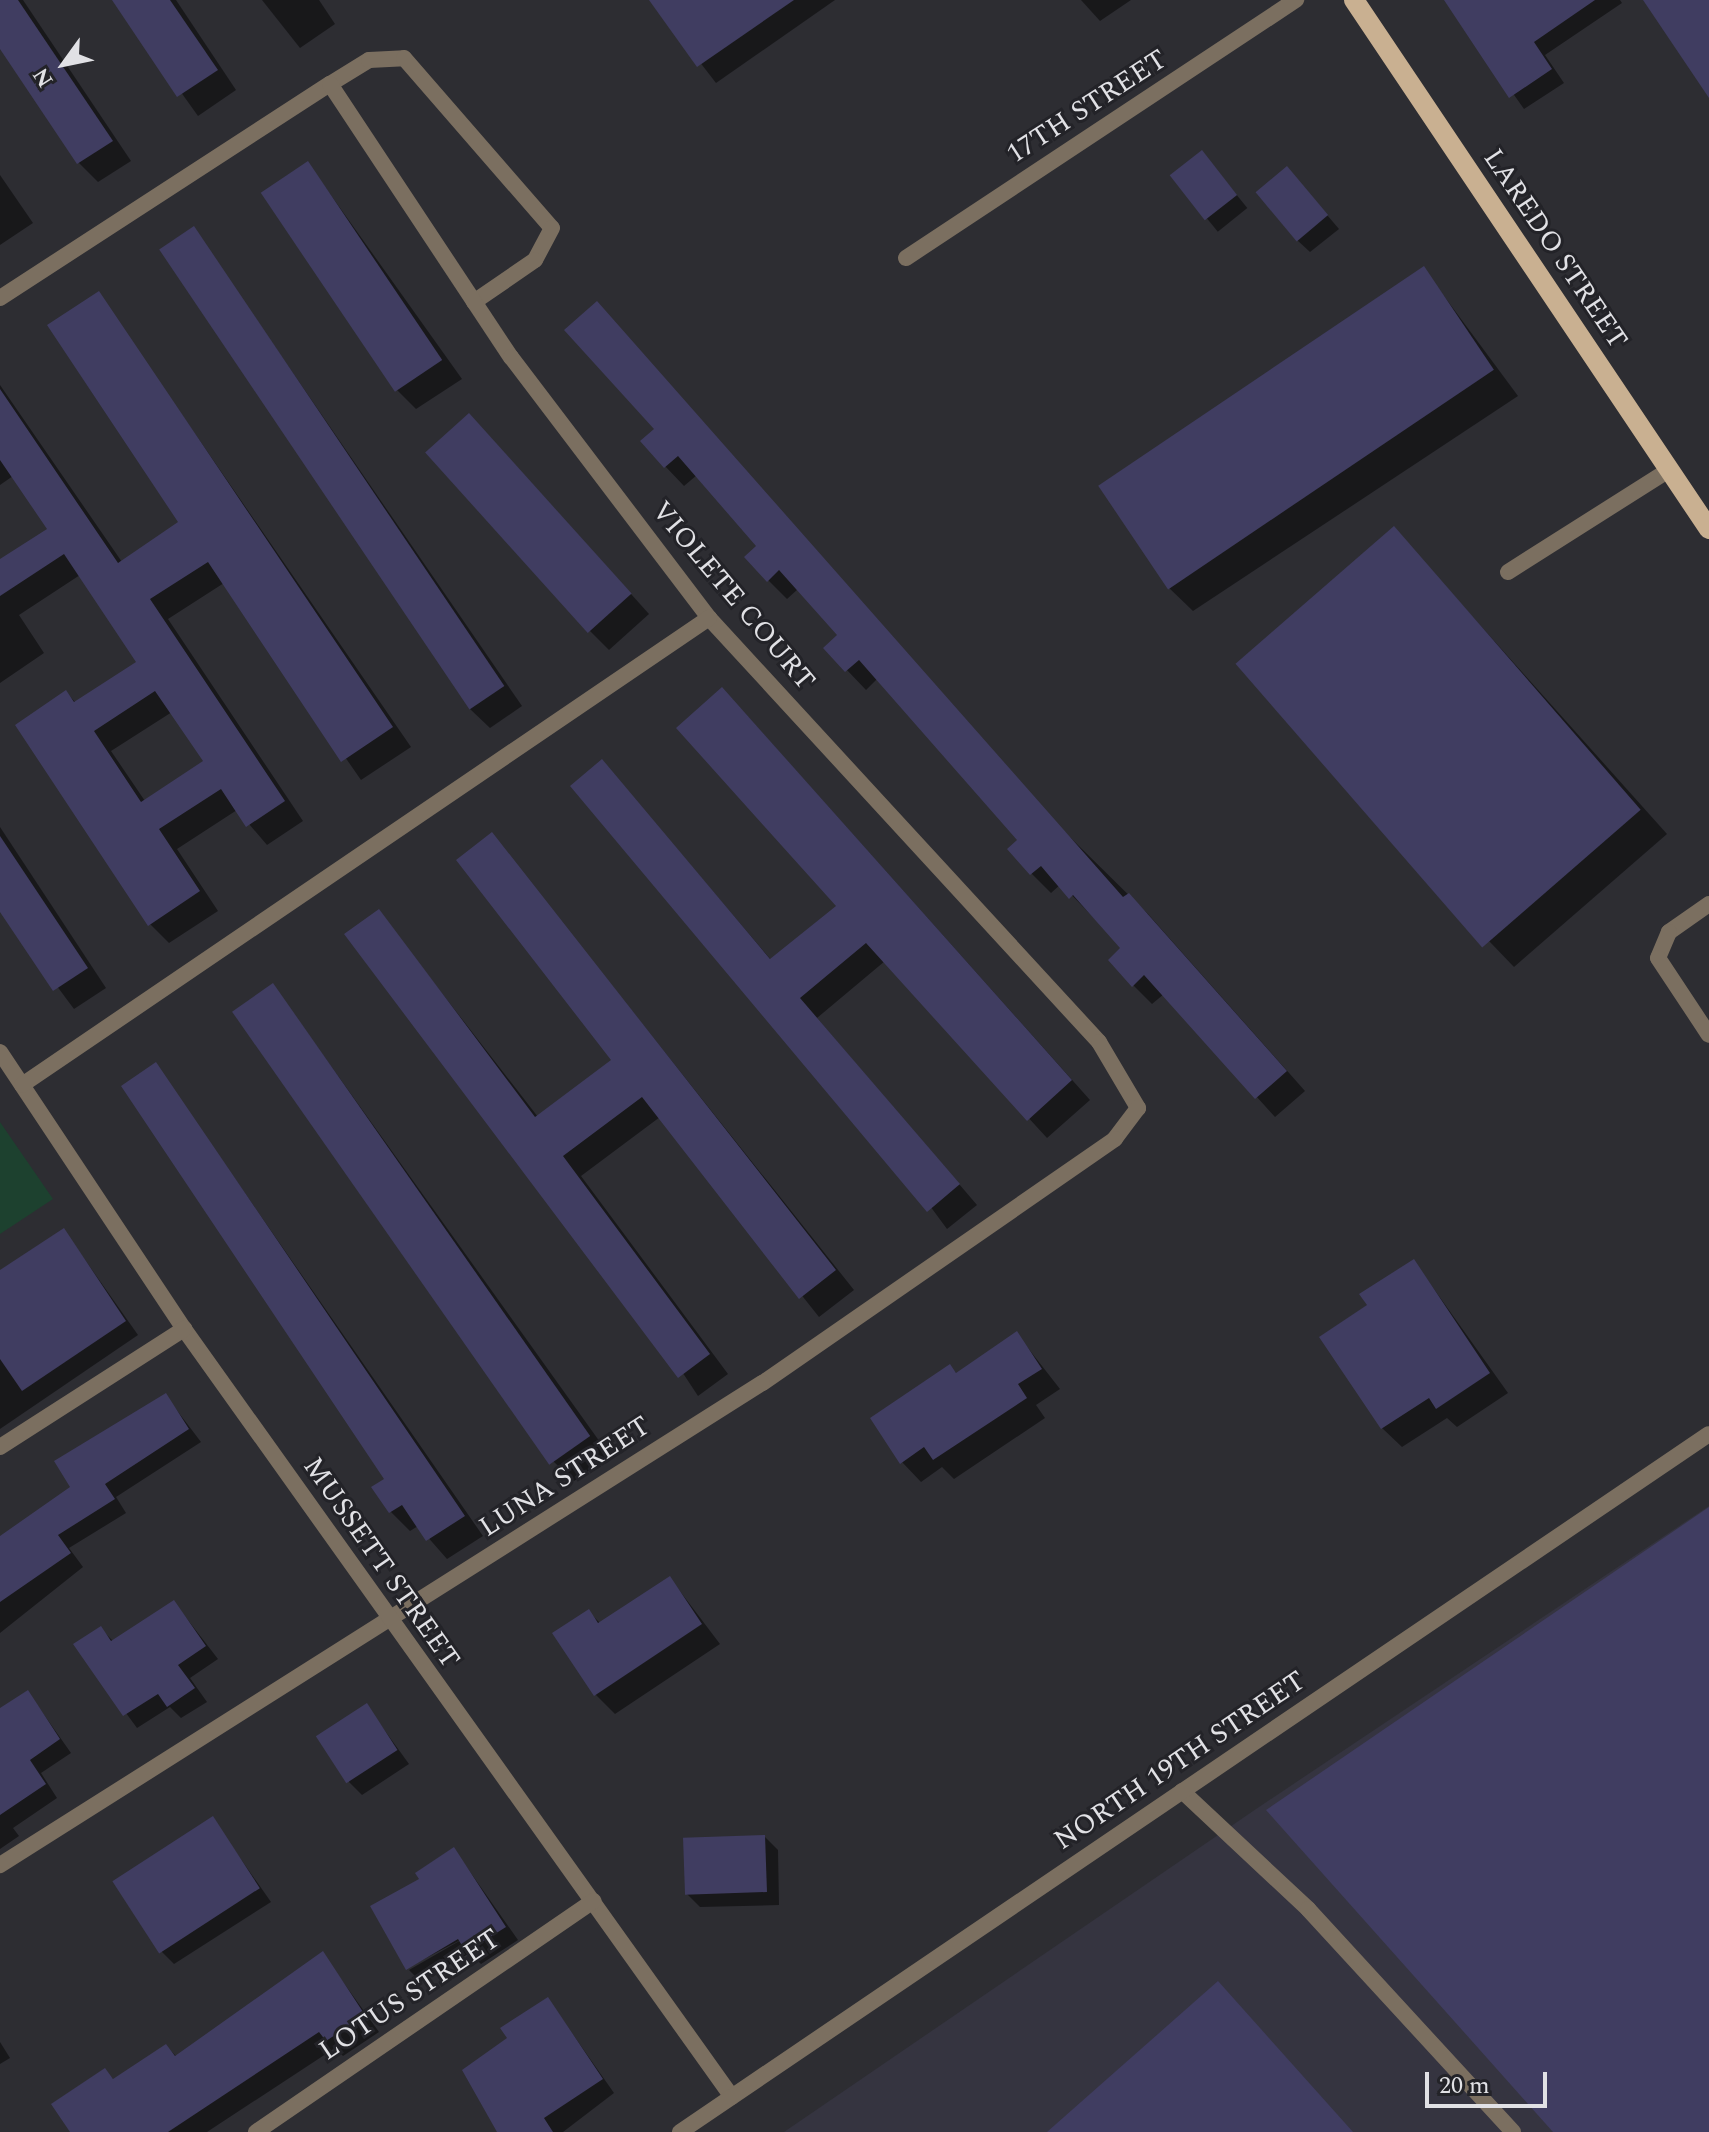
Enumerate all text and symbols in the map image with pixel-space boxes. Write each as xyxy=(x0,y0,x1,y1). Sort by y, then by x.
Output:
north arrow xyxy=(24,24,104,104)
street label: 17TH STREET xyxy=(1001,43,1173,171)
text: N xyxy=(25,61,62,94)
street label: LAREDO STREET xyxy=(1476,143,1634,355)
street label: VIOLETE COURT xyxy=(644,495,822,697)
street label: LUNA STREET xyxy=(473,1409,657,1545)
street label: MUSSETT STREET xyxy=(295,1451,467,1675)
street label: NORTH 19TH STREET xyxy=(1048,1664,1312,1858)
street label: LOTUS STREET xyxy=(313,1922,507,2068)
scale bar xyxy=(1429,2056,1551,2106)
text: 20 m xyxy=(1439,2068,1490,2104)

